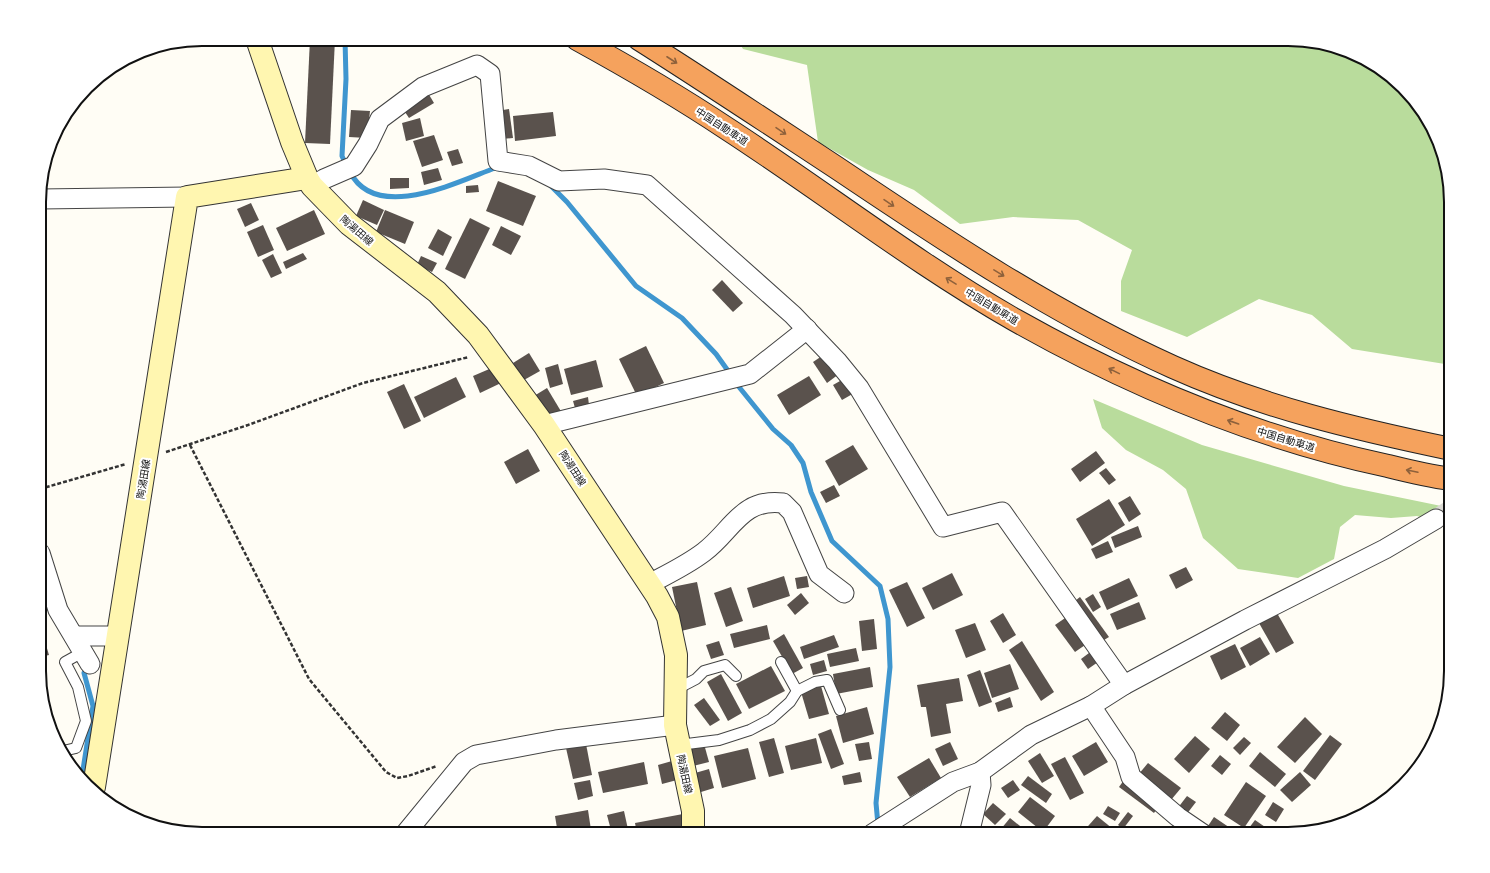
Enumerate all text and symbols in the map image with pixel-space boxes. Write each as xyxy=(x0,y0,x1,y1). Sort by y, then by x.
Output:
one-way arrow xyxy=(666,56,677,64)
street label: 中国自動車道 xyxy=(693,105,750,148)
one-way arrow xyxy=(775,127,786,135)
one-way arrow xyxy=(883,199,894,207)
street label: 陶湯田線 xyxy=(337,212,376,248)
one-way arrow xyxy=(993,269,1005,277)
one-way arrow xyxy=(945,276,957,284)
street label: 中国自動車道 xyxy=(963,285,1021,327)
one-way arrow xyxy=(1108,367,1120,374)
one-way arrow xyxy=(1227,418,1240,425)
street label: 中国自動車道 xyxy=(1255,424,1316,454)
street label: 陶湯田線 xyxy=(556,448,589,489)
street label: 陶湯田線 xyxy=(134,458,153,500)
one-way arrow xyxy=(1406,467,1419,475)
street label: 陶湯田線 xyxy=(674,753,695,795)

